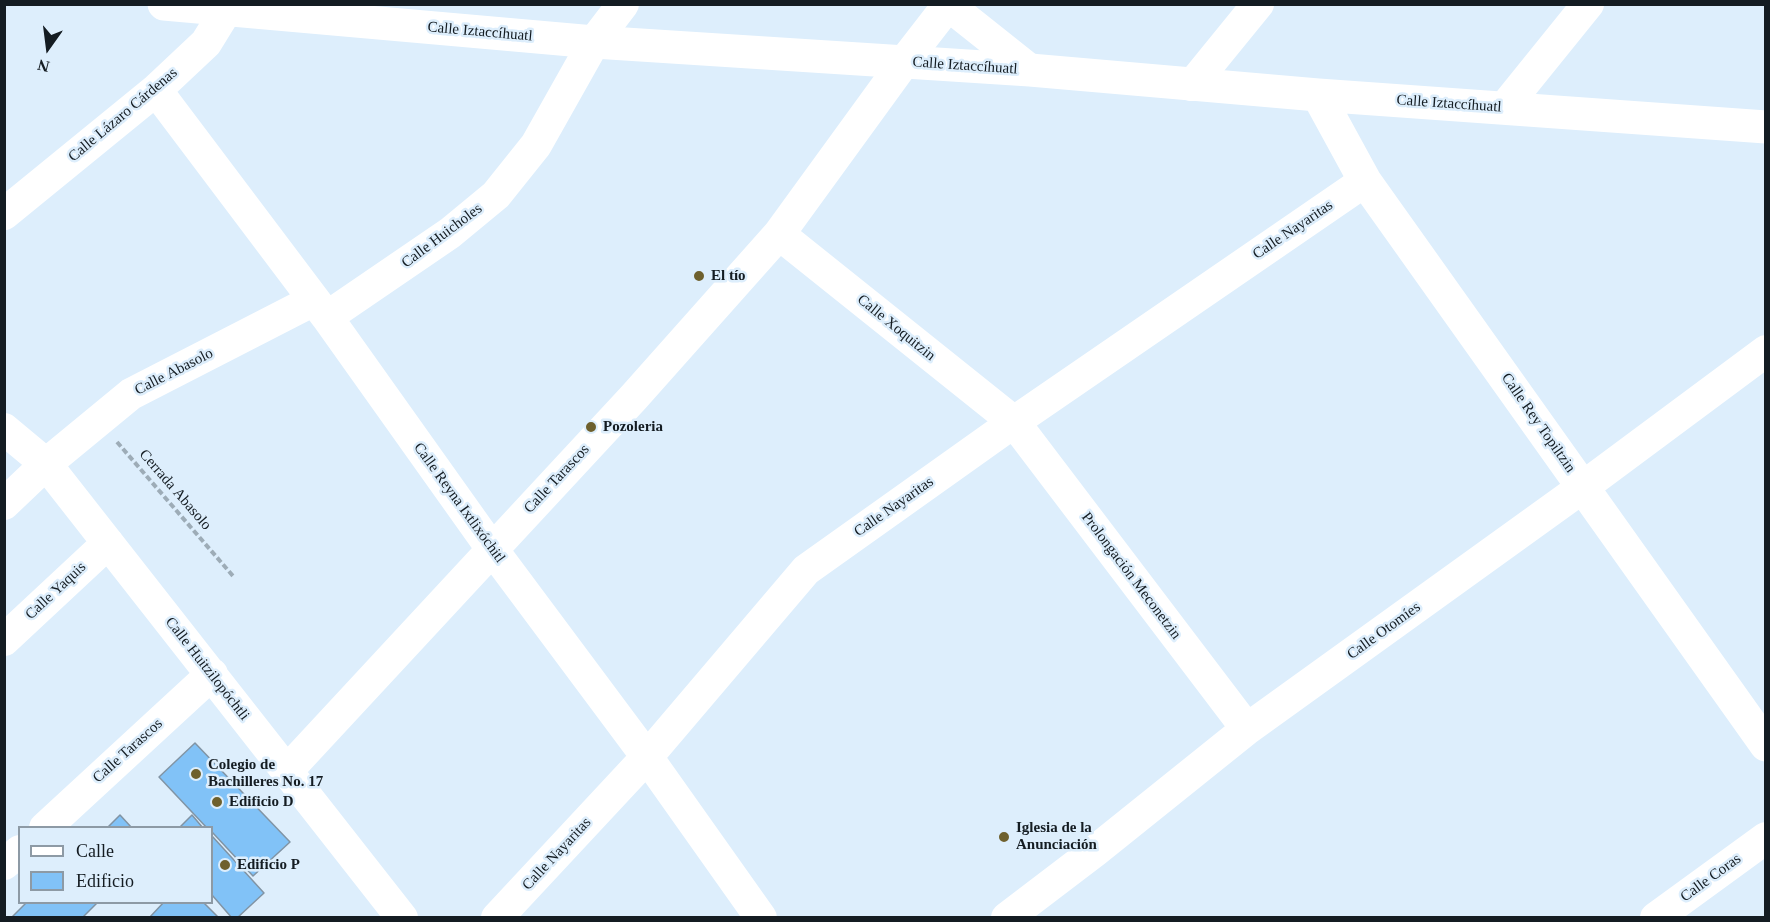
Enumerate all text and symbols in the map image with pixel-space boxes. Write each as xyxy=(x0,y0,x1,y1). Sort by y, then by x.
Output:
north arrow xyxy=(18,18,78,78)
street label: Calle Iztaccíhuatl xyxy=(427,18,533,46)
street label: Calle Iztaccíhuatl xyxy=(912,53,1018,79)
text: N xyxy=(36,56,51,76)
street label: Calle Lázaro Cárdenas xyxy=(65,64,181,166)
street label: Calle Iztaccíhuatl xyxy=(1396,91,1502,117)
street label: Calle Nayaritas xyxy=(1249,197,1337,263)
street label: Calle Huicholes xyxy=(398,200,486,272)
place label: El tío xyxy=(711,267,746,285)
marker: El tío xyxy=(692,269,706,283)
street label: Calle Xoquitzin xyxy=(853,291,939,365)
street label: Calle Abasolo xyxy=(132,345,216,399)
street label: Calle Rey Topiltzin xyxy=(1497,370,1579,476)
place label: Pozoleria xyxy=(603,418,663,436)
marker: Pozoleria xyxy=(584,420,598,434)
street label: Calle Reyna Ixtlixóchitl xyxy=(409,439,509,567)
street label: Calle Tarascos xyxy=(521,441,593,517)
street label: Cerrada Abasolo xyxy=(135,446,215,534)
street label: Calle Nayaritas xyxy=(851,473,937,541)
street label: Prolongación Meconetzin xyxy=(1077,509,1185,643)
street label: Calle Yaquis xyxy=(22,558,90,624)
street label: Calle Otomíes xyxy=(1344,598,1424,664)
street label: Calle Huitzilopóchtli xyxy=(161,614,253,724)
street label: Calle Tarascos xyxy=(89,715,167,787)
place label: Colegio de Bachilleres No. 17 xyxy=(208,756,323,791)
marker: Colegio de Bachilleres No. 17 xyxy=(189,767,203,781)
place label: Edificio D xyxy=(229,793,294,811)
marker: Edificio D xyxy=(210,795,224,809)
street label: Calle Nayaritas xyxy=(519,814,595,894)
place label: Iglesia de la Anunciación xyxy=(1016,819,1097,854)
legend xyxy=(18,826,213,904)
marker: Iglesia de la Anunciación xyxy=(997,830,1011,844)
text: Calle xyxy=(76,841,114,861)
street label: Calle Coras xyxy=(1677,850,1745,906)
place label: Edificio P xyxy=(237,856,300,874)
marker: Edificio P xyxy=(218,858,232,872)
text: Edificio xyxy=(76,871,134,891)

